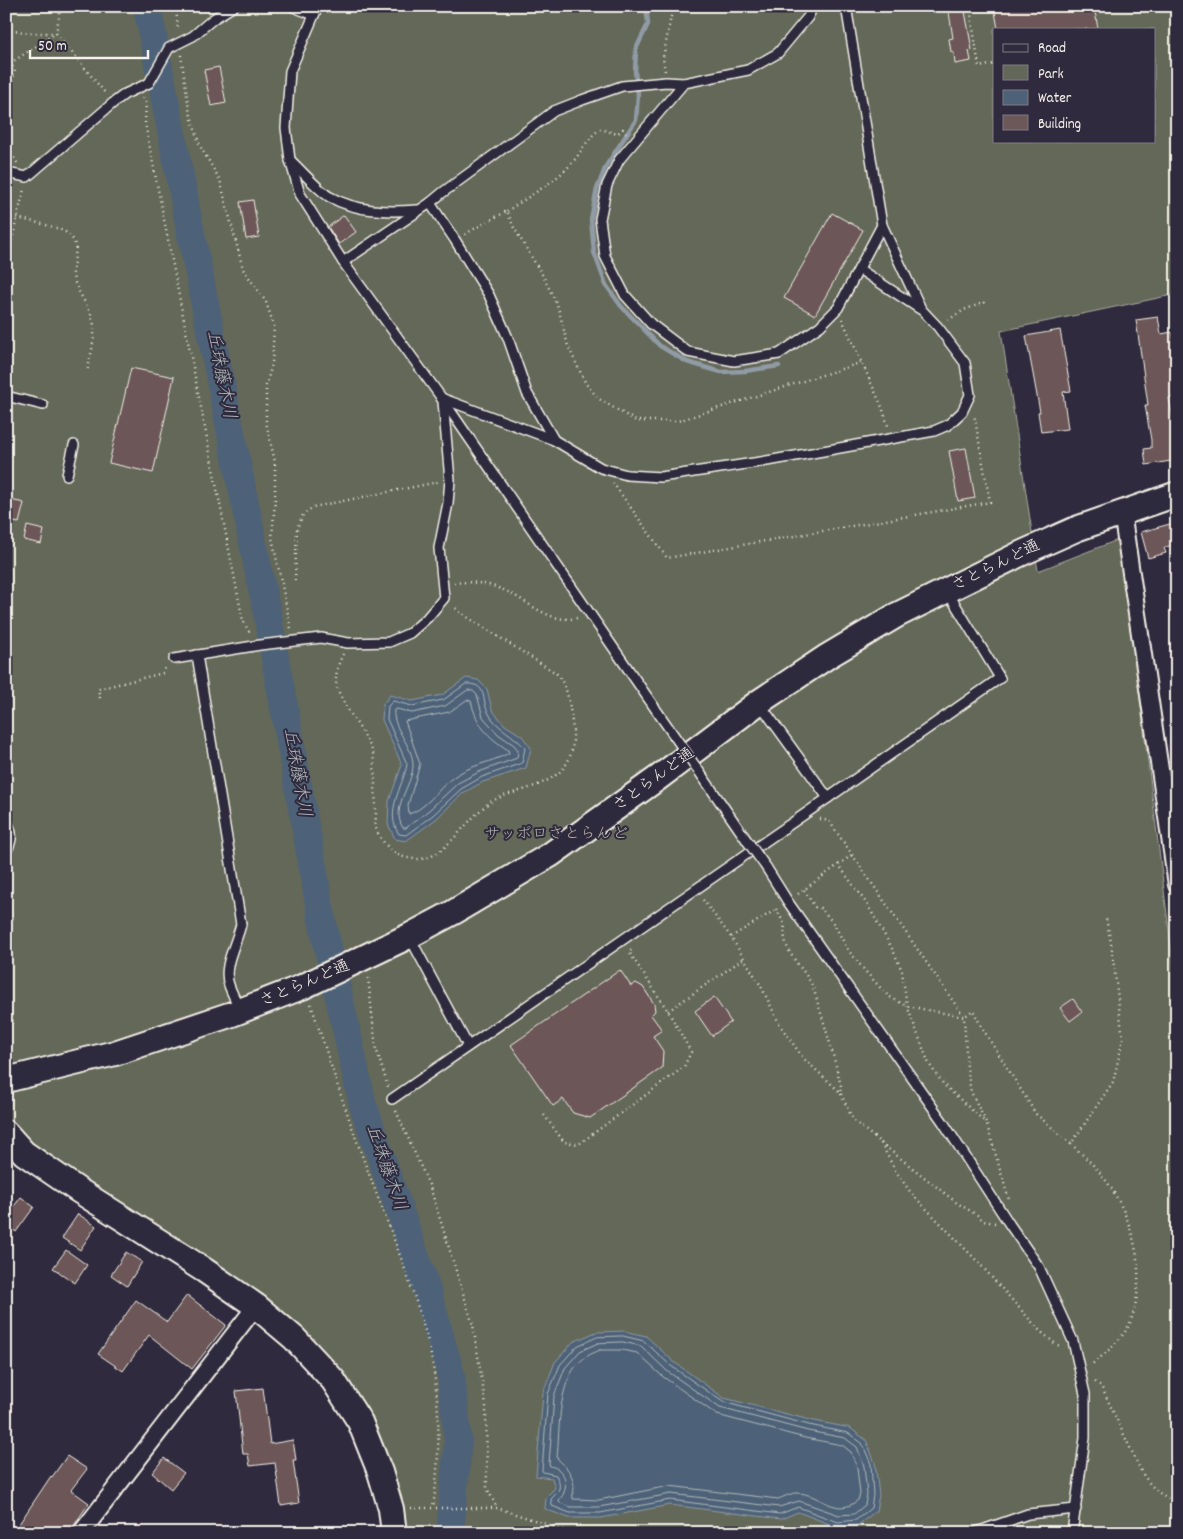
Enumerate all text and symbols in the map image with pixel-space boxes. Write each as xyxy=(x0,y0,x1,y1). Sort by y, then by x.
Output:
scale bar xyxy=(30,28,148,60)
legend xyxy=(993,28,1156,142)
text: 50 m xyxy=(38,36,67,58)
text: Road xyxy=(1038,38,1066,60)
text: Park xyxy=(1038,64,1064,86)
text: Water xyxy=(1038,88,1072,110)
text: Building xyxy=(1038,114,1081,136)
water label: 丘珠藤木川 xyxy=(199,328,241,422)
street label: さとらんど通 xyxy=(948,535,1044,597)
water label: 丘珠藤木川 xyxy=(276,727,316,819)
street label: さとらんど通 xyxy=(608,742,700,818)
park label: サッポロさとらんど xyxy=(484,823,628,846)
street label: さとらんど通 xyxy=(256,955,354,1013)
water label: 丘珠藤木川 xyxy=(359,1121,411,1215)

